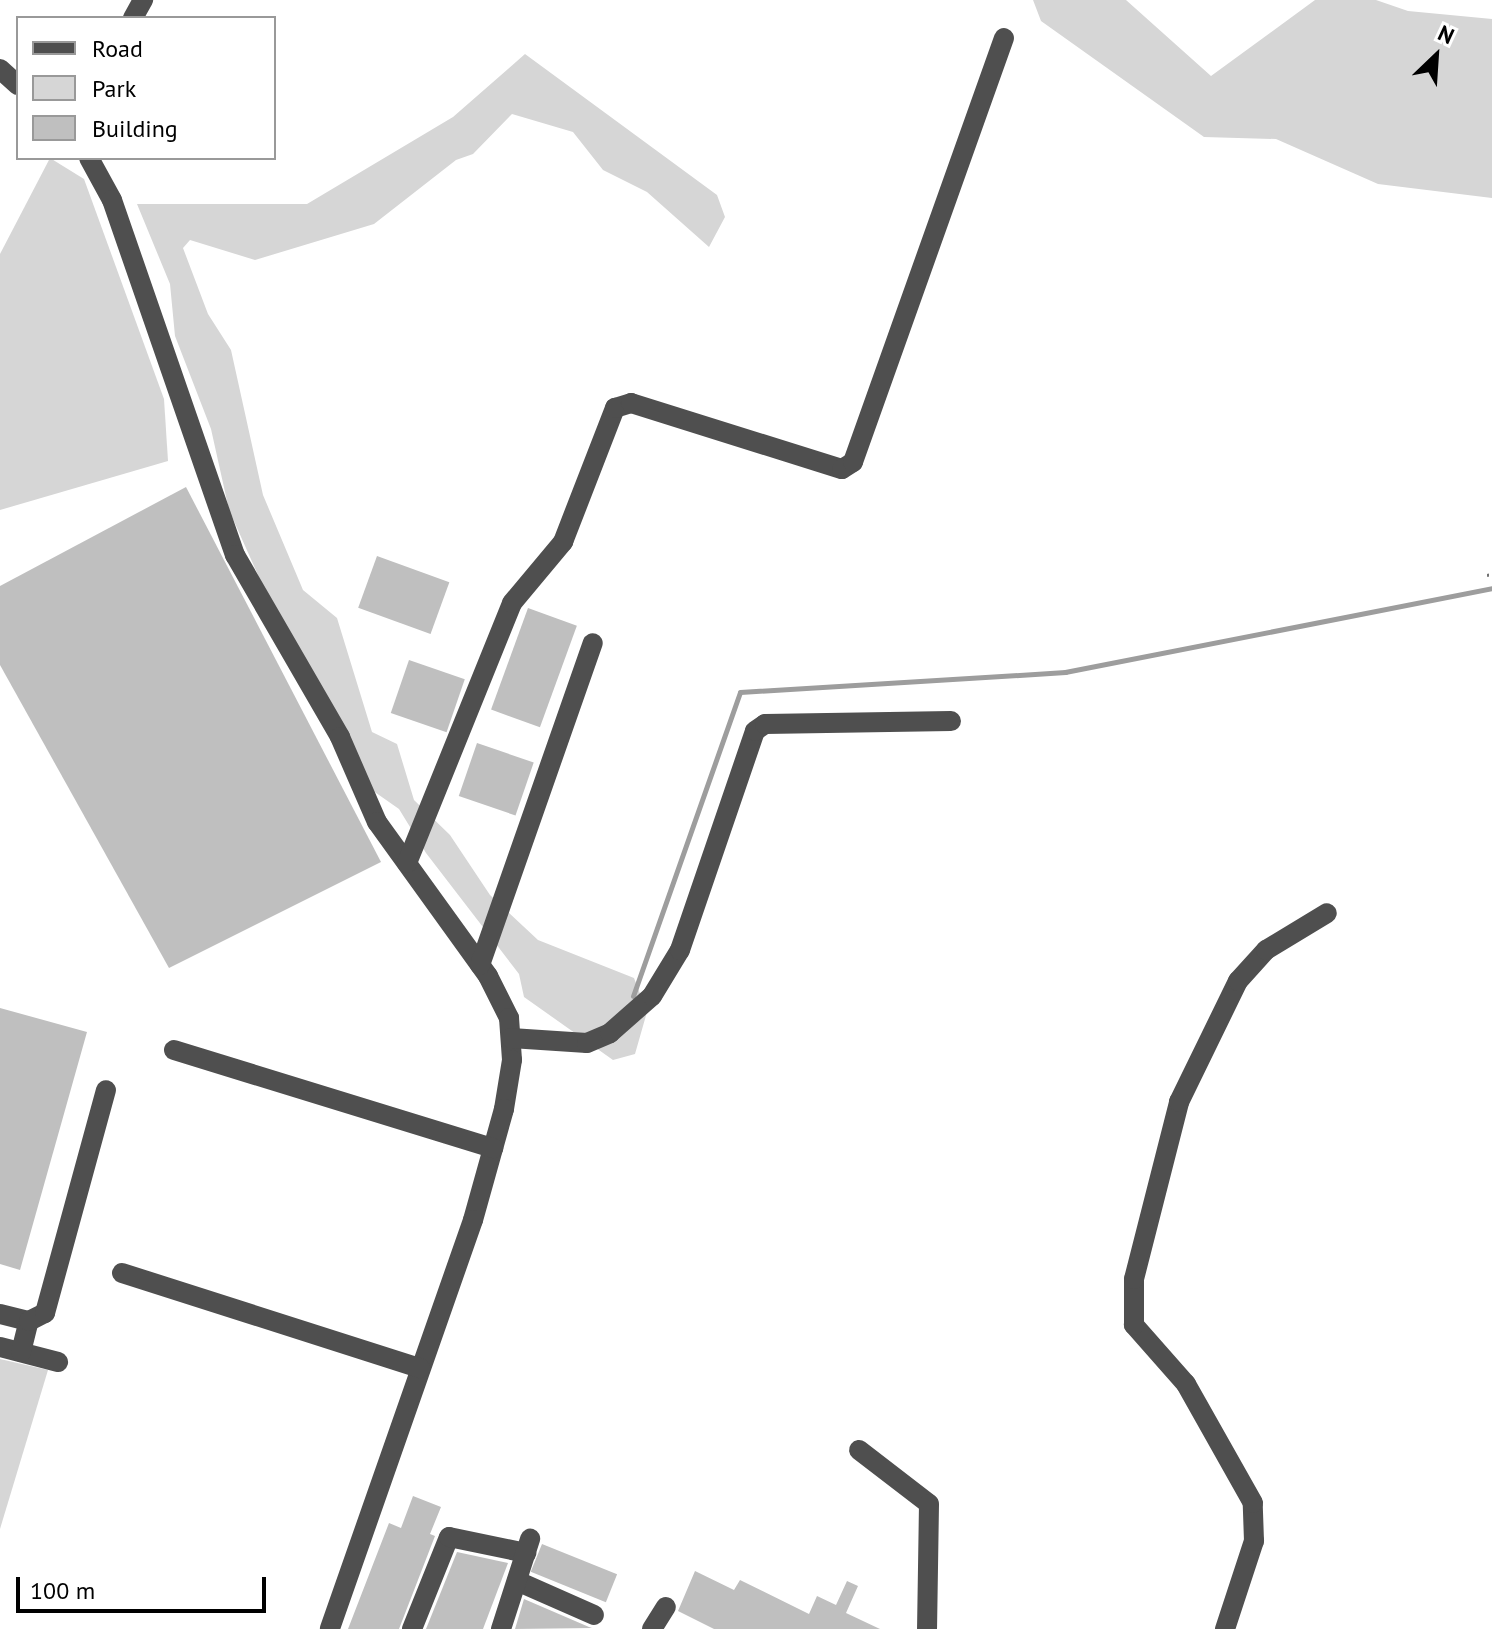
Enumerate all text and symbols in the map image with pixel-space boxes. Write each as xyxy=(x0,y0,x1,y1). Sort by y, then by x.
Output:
legend xyxy=(16,16,276,160)
north arrow xyxy=(1396,16,1476,96)
text: N xyxy=(1434,19,1459,50)
text: Road xyxy=(92,33,143,64)
text: Park xyxy=(92,73,136,104)
text: Building xyxy=(92,113,178,144)
scale bar xyxy=(20,1561,270,1611)
text: 100 m xyxy=(30,1575,95,1606)

